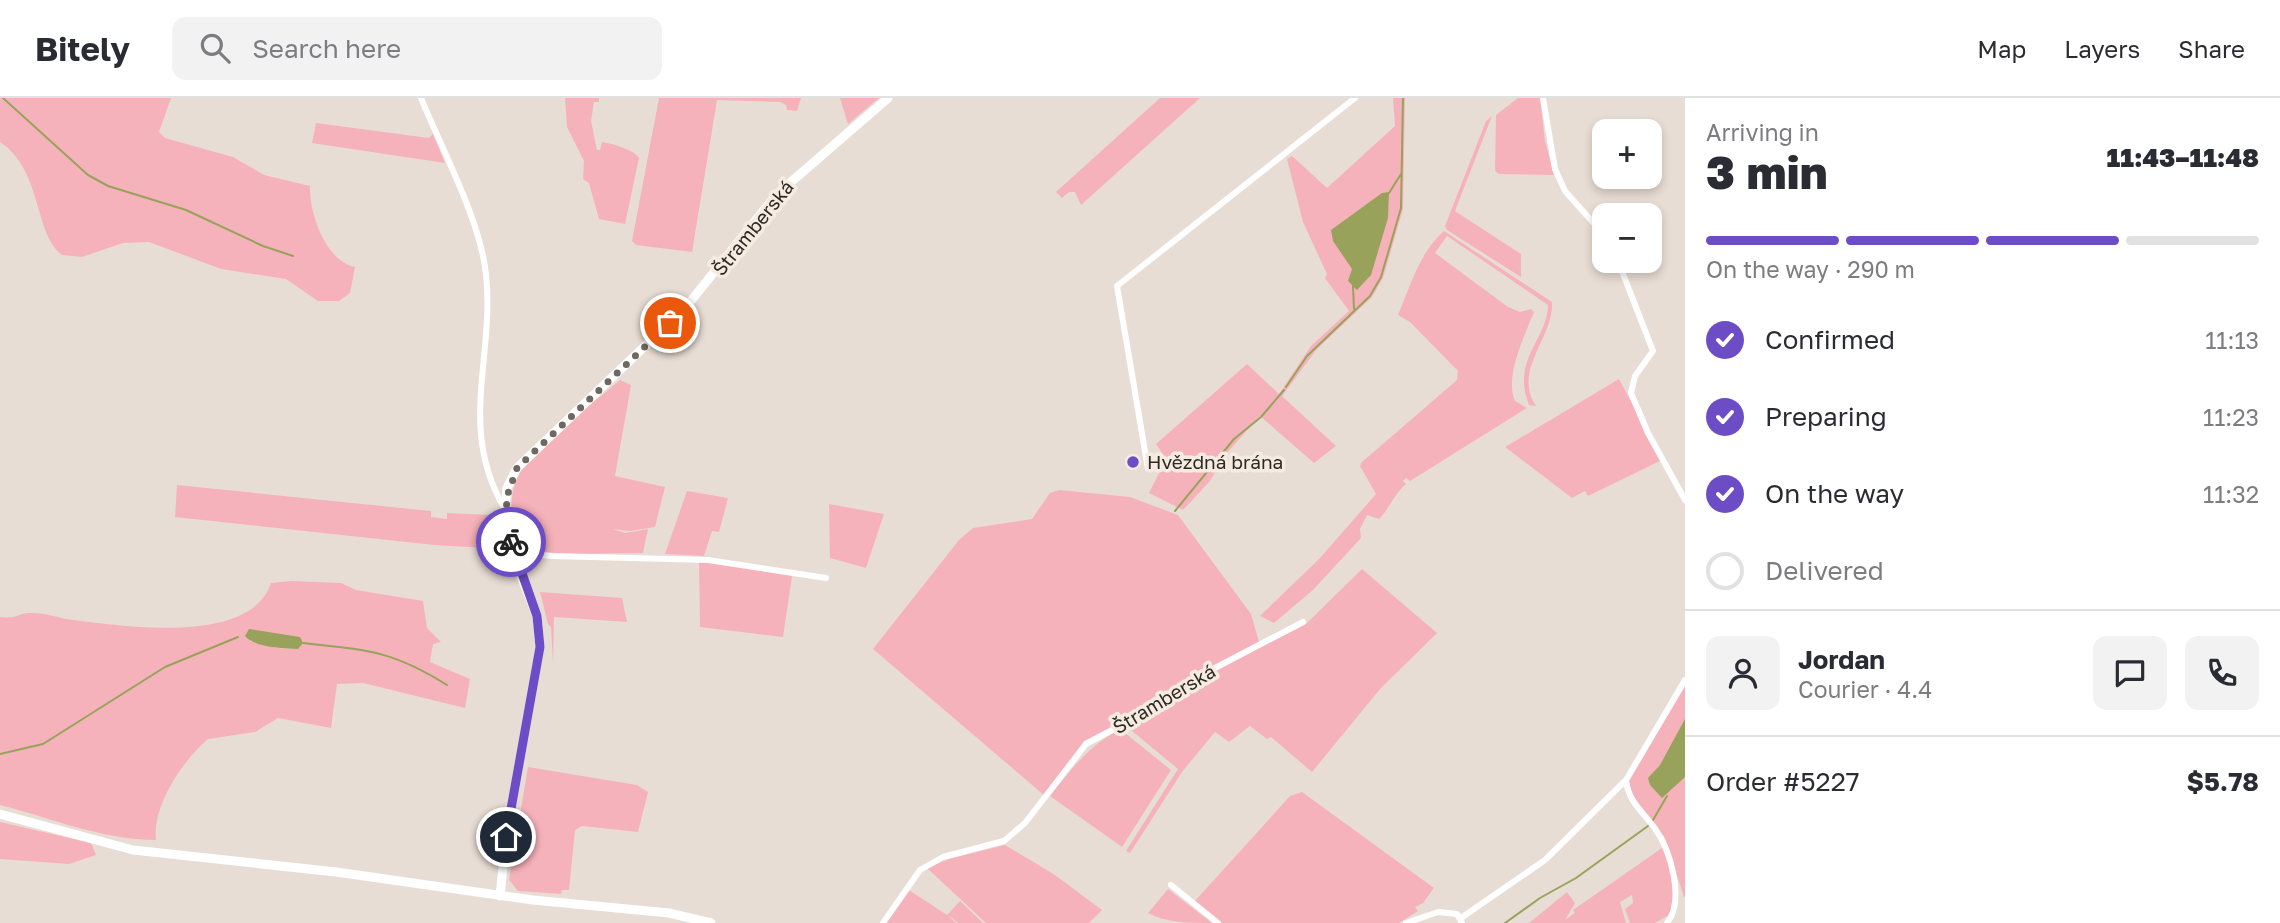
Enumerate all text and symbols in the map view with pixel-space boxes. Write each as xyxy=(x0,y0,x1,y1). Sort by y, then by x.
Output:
search box xyxy=(172,17,662,80)
text: Bitely xyxy=(35,29,130,68)
icon: search xyxy=(196,29,234,67)
text: Search here xyxy=(252,33,401,64)
text: Map xyxy=(1977,34,2026,63)
text: Layers xyxy=(2064,34,2140,63)
text: Share xyxy=(2178,34,2245,63)
text: Arriving in xyxy=(1706,118,1819,146)
map controls xyxy=(1592,119,1662,273)
button: + xyxy=(1592,119,1662,189)
text: 11:43–11:48 xyxy=(2107,142,2259,173)
text: 3 min xyxy=(1706,144,1828,199)
street label: Štramberská xyxy=(707,176,798,280)
button: − xyxy=(1592,203,1662,273)
text: On the way · 290 m xyxy=(1706,255,1915,283)
pin xyxy=(640,293,700,353)
icon: bag xyxy=(651,304,689,342)
icon: check xyxy=(1706,321,1744,359)
text: Confirmed xyxy=(1765,324,1895,355)
text: 11:13 xyxy=(2205,326,2259,354)
icon: check xyxy=(1706,398,1744,436)
text: Preparing xyxy=(1765,401,1887,432)
text: 11:23 xyxy=(2203,403,2259,431)
place label: Hvězdná brána xyxy=(1147,450,1283,473)
marker: Hvězdná brána xyxy=(1125,454,1141,470)
icon: check xyxy=(1706,475,1744,513)
text: On the way xyxy=(1765,478,1904,509)
text: 11:32 xyxy=(2203,480,2259,508)
courier xyxy=(476,507,546,577)
icon: bike xyxy=(492,523,530,561)
text: Delivered xyxy=(1765,555,1884,586)
button: person xyxy=(1706,636,1780,710)
button: chat xyxy=(2093,636,2167,710)
button: phone xyxy=(2185,636,2259,710)
text: Jordan xyxy=(1798,644,1885,675)
street label: Štramberská xyxy=(1108,659,1219,738)
text: Courier · 4.4 xyxy=(1798,675,1932,703)
text: Order #5227 xyxy=(1706,766,1860,797)
text: $5.78 xyxy=(2187,766,2259,797)
pin xyxy=(476,807,536,867)
icon: home xyxy=(487,818,525,856)

